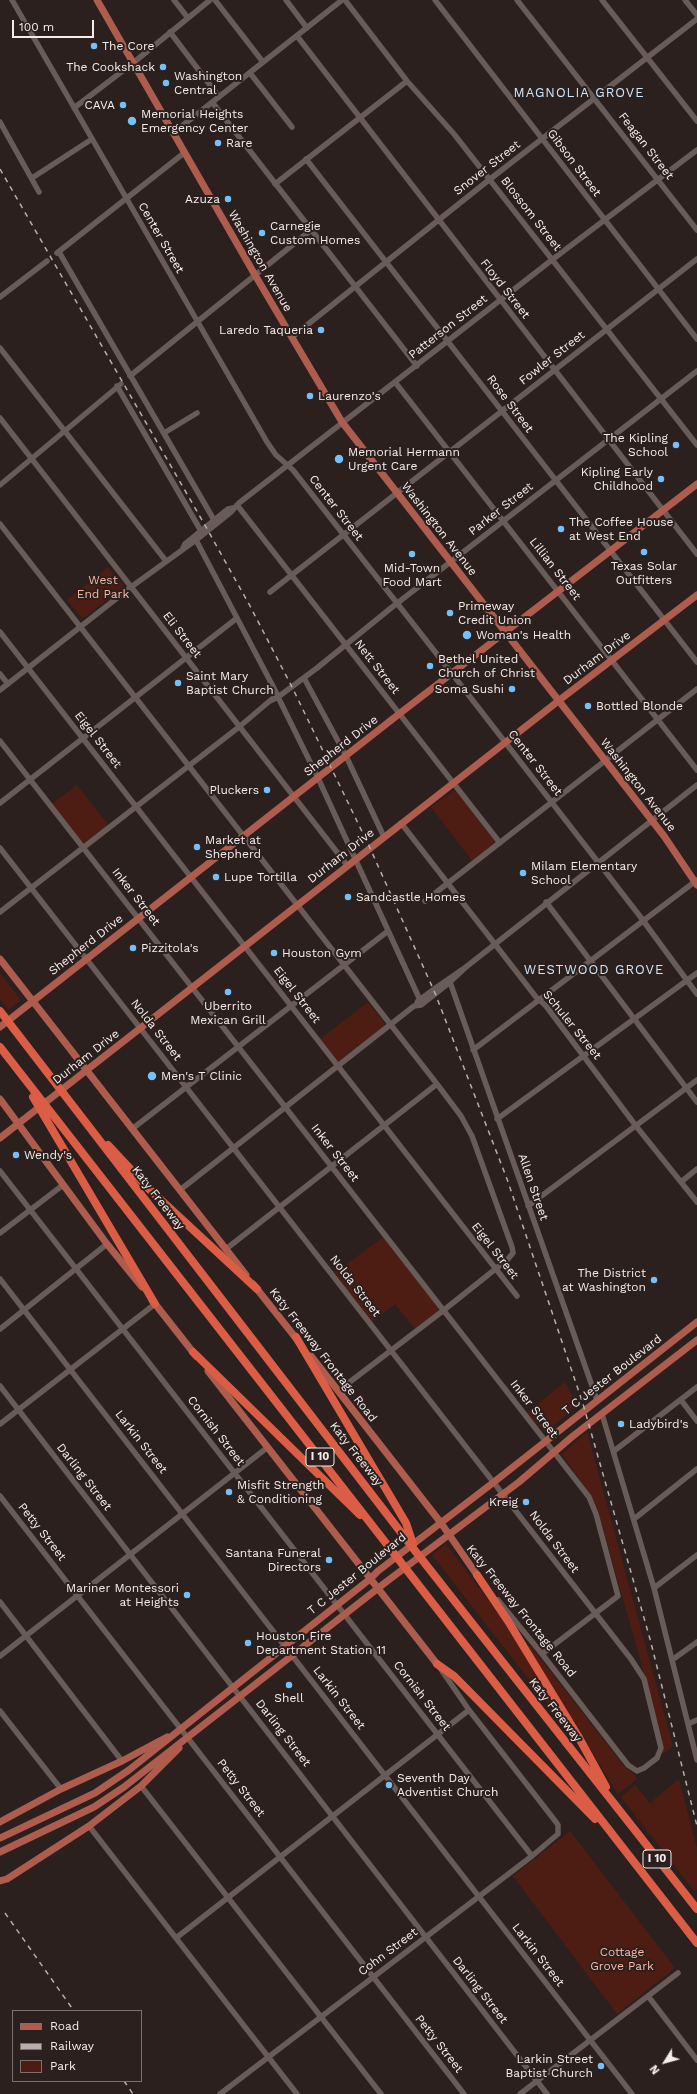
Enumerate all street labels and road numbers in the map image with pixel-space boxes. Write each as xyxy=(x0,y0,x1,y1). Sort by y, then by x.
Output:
street label: Feagan Street xyxy=(615,110,677,182)
street label: Gibson Street xyxy=(544,126,604,200)
street label: Snover Street xyxy=(451,138,523,198)
street label: Blossom Street xyxy=(498,174,564,254)
street label: Center Street xyxy=(135,200,187,276)
street label: Washington Avenue xyxy=(225,208,295,314)
street label: Floyd Street xyxy=(477,256,533,322)
street label: Patterson Street xyxy=(406,292,490,362)
street label: Fowler Street xyxy=(516,328,588,388)
street label: Rose Street xyxy=(484,372,536,436)
street label: Center Street xyxy=(306,472,366,544)
street label: Washington Avenue xyxy=(398,479,480,579)
street label: Parker Street xyxy=(466,479,536,539)
street label: Lillian Street xyxy=(526,535,584,603)
street label: Eli Street xyxy=(159,609,205,661)
street label: Durham Drive xyxy=(561,628,633,688)
street label: Nett Street xyxy=(351,637,403,697)
street label: Eigel Street xyxy=(71,709,125,771)
street label: Shepherd Drive xyxy=(301,713,381,779)
street label: Center Street xyxy=(505,727,565,799)
street label: Washington Avenue xyxy=(597,735,679,835)
street label: Durham Drive xyxy=(305,826,377,886)
street label: Inker Street xyxy=(109,865,163,929)
street label: Shepherd Drive xyxy=(46,912,126,978)
street label: Eigel Street xyxy=(270,964,324,1026)
street label: Schuler Street xyxy=(540,987,604,1063)
street label: Nolda Street xyxy=(128,996,184,1064)
street label: Durham Drive xyxy=(50,1027,122,1087)
street label: Inker Street xyxy=(308,1121,362,1185)
street label: Allen Street xyxy=(515,1152,551,1222)
street label: Katy Freeway xyxy=(129,1163,187,1233)
street label: Eigel Street xyxy=(468,1220,522,1282)
street label: Nolda Street xyxy=(327,1252,383,1320)
street label: Katy Freeway Frontage Road xyxy=(266,1285,380,1425)
street label: T C Jester Boulevard xyxy=(559,1332,665,1418)
street label: Inker Street xyxy=(507,1377,561,1441)
street label: Cornish Street xyxy=(184,1393,248,1469)
street label: Larkin Street xyxy=(112,1407,170,1477)
street label: Katy Freeway xyxy=(327,1419,385,1489)
street label: Darling Street xyxy=(53,1441,115,1513)
road number: I 10 xyxy=(306,1448,334,1466)
street label: Petty Street xyxy=(15,1500,69,1564)
street label: Nolda Street xyxy=(526,1508,582,1576)
street label: T C Jester Boulevard xyxy=(305,1530,409,1618)
street label: Katy Freeway Frontage Road xyxy=(463,1542,579,1680)
street label: Cornish Street xyxy=(390,1658,454,1734)
street label: Larkin Street xyxy=(310,1663,368,1733)
street label: Katy Freeway xyxy=(526,1675,584,1745)
street label: Darling Street xyxy=(252,1697,314,1769)
street label: Petty Street xyxy=(214,1756,268,1820)
road number: I 10 xyxy=(643,1850,671,1868)
street label: Larkin Street xyxy=(509,1920,567,1990)
street label: Cohn Street xyxy=(356,1925,420,1979)
street label: Darling Street xyxy=(449,1954,511,2026)
street label: Petty Street xyxy=(412,2012,466,2076)

